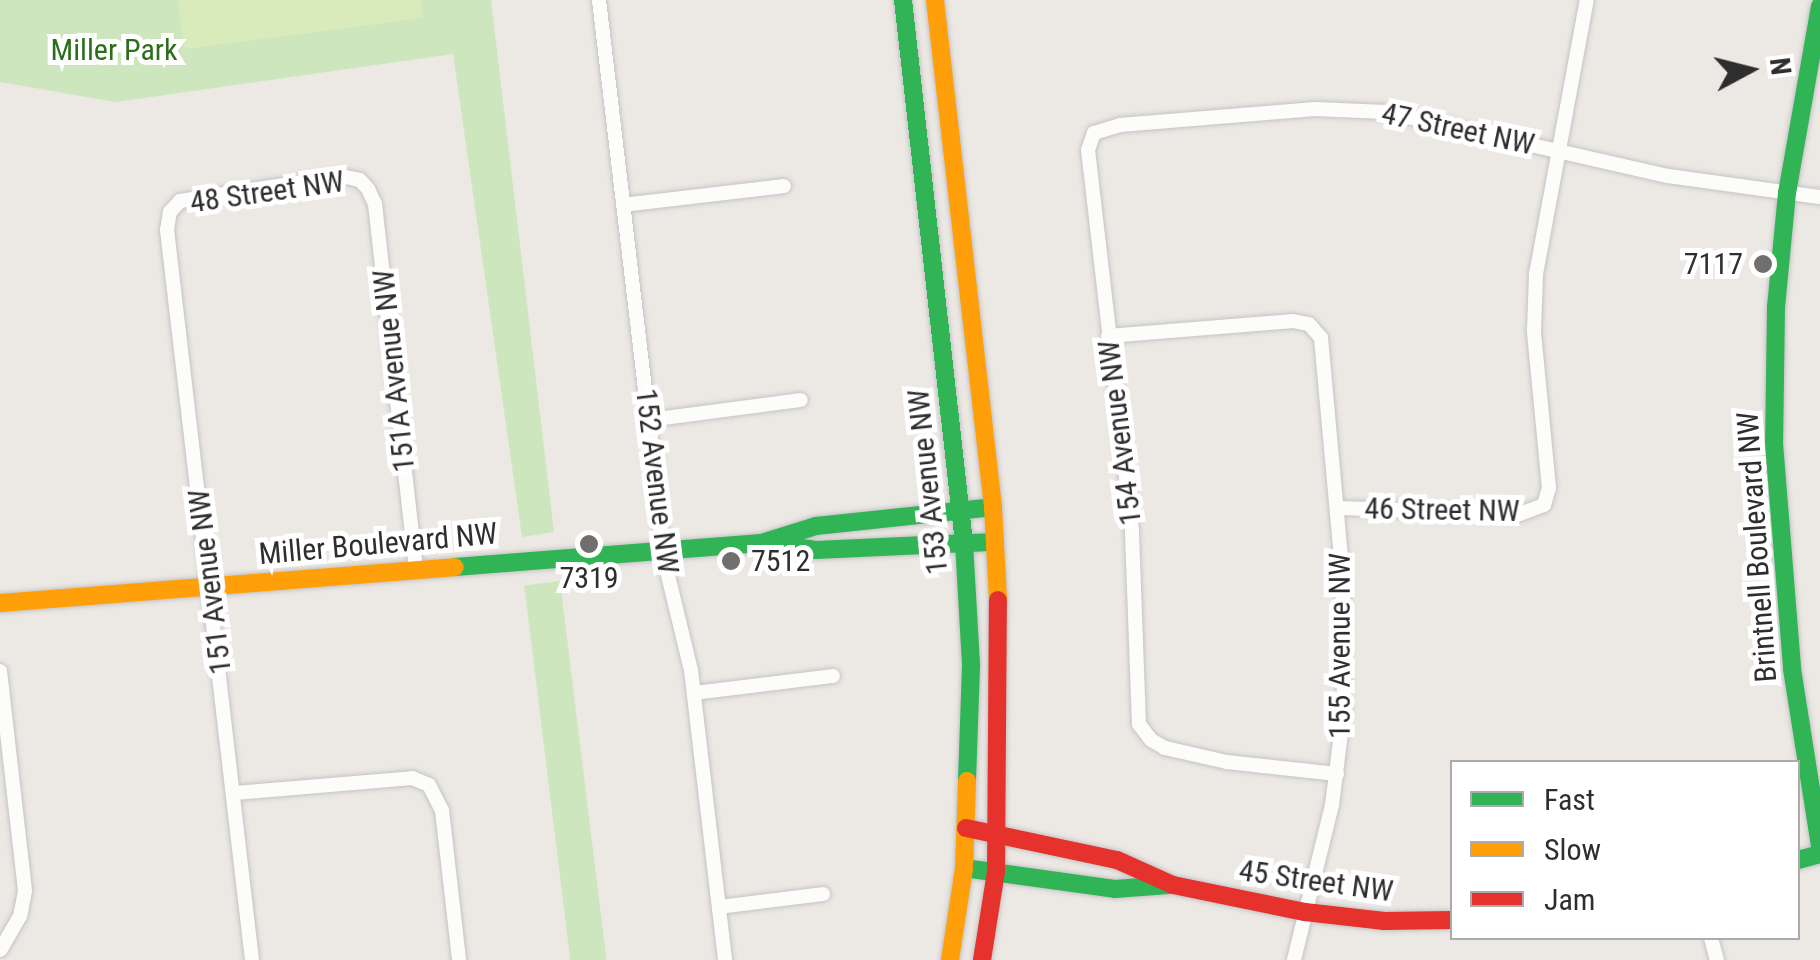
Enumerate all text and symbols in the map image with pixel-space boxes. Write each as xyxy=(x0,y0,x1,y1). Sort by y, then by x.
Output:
north arrow xyxy=(1700,20,1800,120)
park label: Miller Park xyxy=(51,32,177,68)
text: N xyxy=(1763,56,1798,77)
street label: 47 Street NW xyxy=(1378,95,1538,163)
street label: 48 Street NW xyxy=(188,163,346,221)
place label: 7117 xyxy=(1684,246,1743,282)
marker: 7117 xyxy=(1752,253,1774,275)
street label: 151A Avenue NW xyxy=(365,268,423,474)
street label: 154 Avenue NW xyxy=(1091,338,1149,528)
street label: 152 Avenue NW xyxy=(628,386,686,576)
street label: 153 Avenue NW xyxy=(900,388,956,576)
street label: Brintnell Boulevard NW xyxy=(1730,411,1784,683)
street label: 151 Avenue NW xyxy=(181,487,239,677)
street label: 46 Street NW xyxy=(1364,491,1520,529)
street label: Miller Boulevard NW xyxy=(257,516,499,572)
marker: 7319 xyxy=(578,533,600,555)
place label: 7512 xyxy=(751,543,810,579)
marker: 7512 xyxy=(720,550,742,572)
street label: 155 Avenue NW xyxy=(1322,553,1358,739)
place label: 7319 xyxy=(559,560,619,596)
legend xyxy=(1450,760,1800,940)
text: Fast xyxy=(1544,782,1595,817)
text: Slow xyxy=(1544,832,1601,867)
street label: 45 Street NW xyxy=(1237,852,1395,910)
text: Jam xyxy=(1544,882,1595,917)

